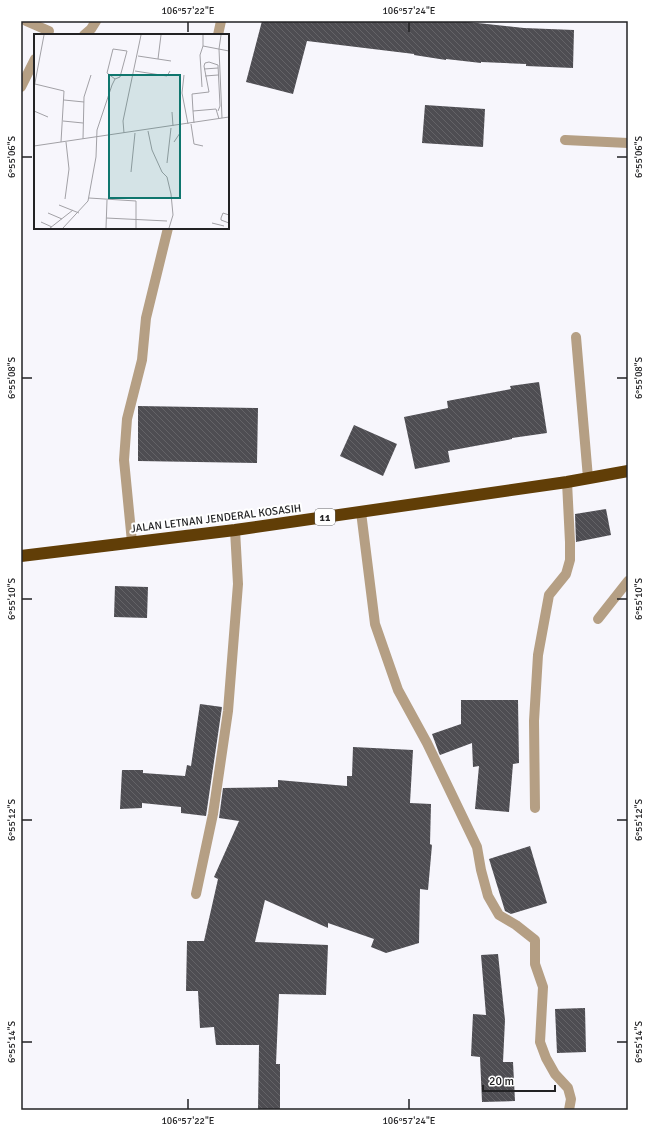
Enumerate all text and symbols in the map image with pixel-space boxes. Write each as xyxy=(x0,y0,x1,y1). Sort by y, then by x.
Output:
text: 106°57'22"E xyxy=(161,5,215,17)
text: 106°57'24"E xyxy=(382,5,436,17)
inset map xyxy=(34,34,229,229)
text: 6°55'06"S xyxy=(6,135,18,178)
text: 6°55'06"S xyxy=(633,135,645,178)
text: 6°55'08"S xyxy=(6,356,18,399)
text: 6°55'08"S xyxy=(633,356,645,399)
street label: JALAN LETNAN JENDERAL KOSASIH xyxy=(130,502,302,535)
road number: 11 xyxy=(315,509,335,525)
text: 6°55'10"S xyxy=(6,577,18,620)
text: 6°55'10"S xyxy=(633,577,645,620)
text: 6°55'12"S xyxy=(6,798,18,841)
text: 6°55'12"S xyxy=(633,798,645,841)
text: 6°55'14"S xyxy=(6,1020,18,1063)
text: 6°55'14"S xyxy=(633,1020,645,1063)
scale bar xyxy=(483,1067,555,1093)
text: 20 m xyxy=(489,1074,514,1089)
text: 106°57'22"E xyxy=(161,1115,215,1127)
text: 106°57'24"E xyxy=(382,1115,436,1127)

